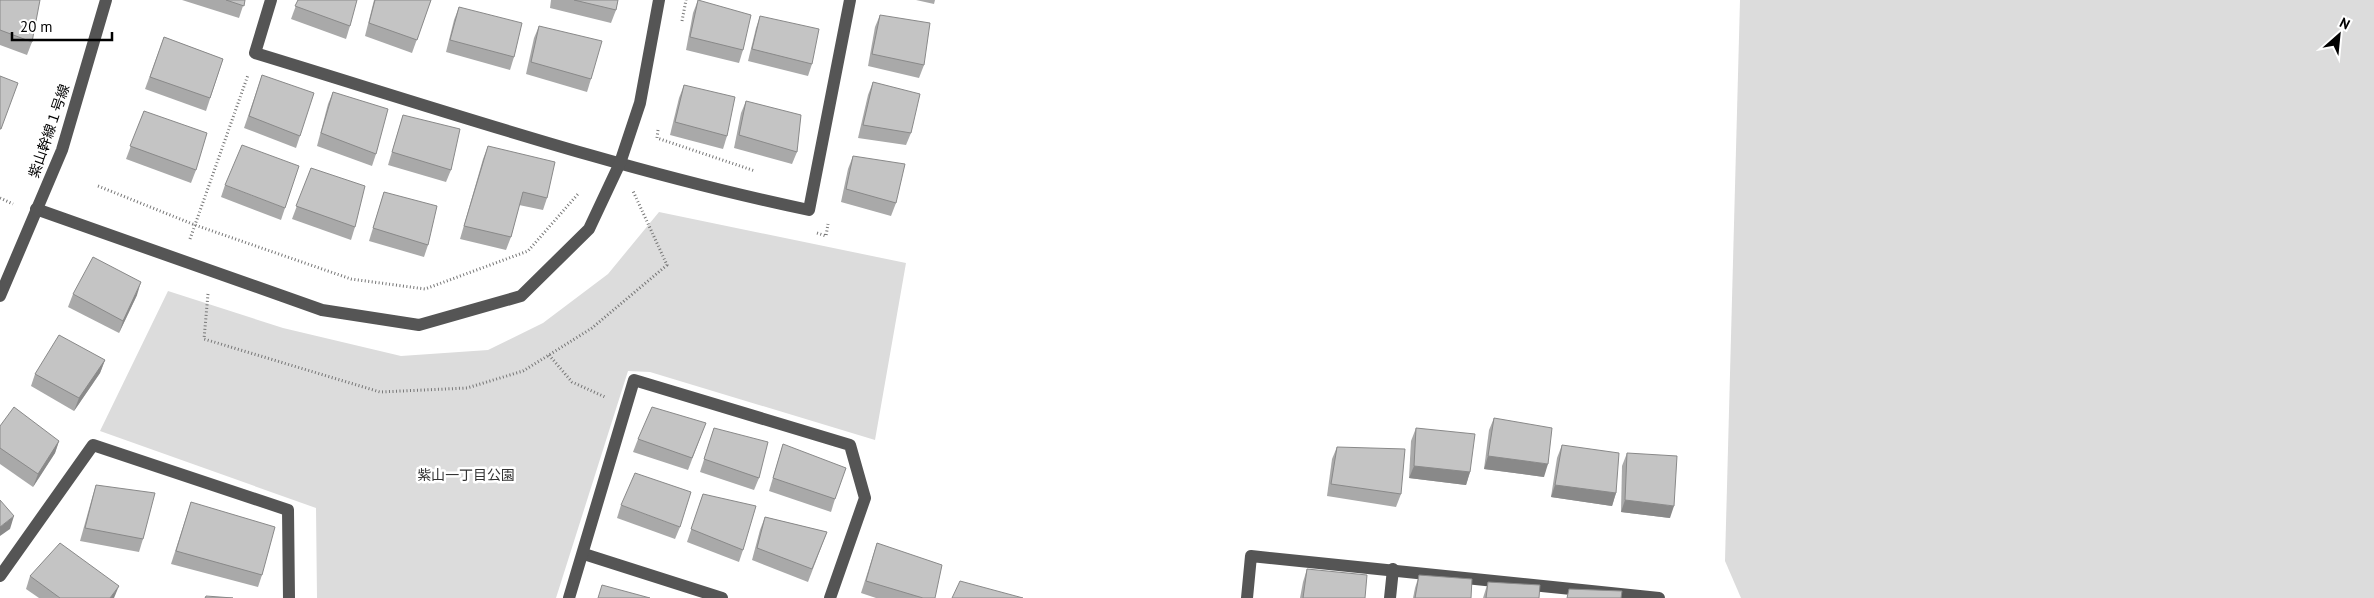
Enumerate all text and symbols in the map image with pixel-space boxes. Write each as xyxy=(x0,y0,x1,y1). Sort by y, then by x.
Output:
scale bar xyxy=(12,10,112,42)
north arrow xyxy=(2314,10,2364,60)
text: N xyxy=(2337,13,2353,34)
text: 20 m xyxy=(20,17,53,36)
street label: 紫山幹線１号線 xyxy=(25,82,73,180)
park label: 紫山一丁目公園 xyxy=(417,466,515,484)

